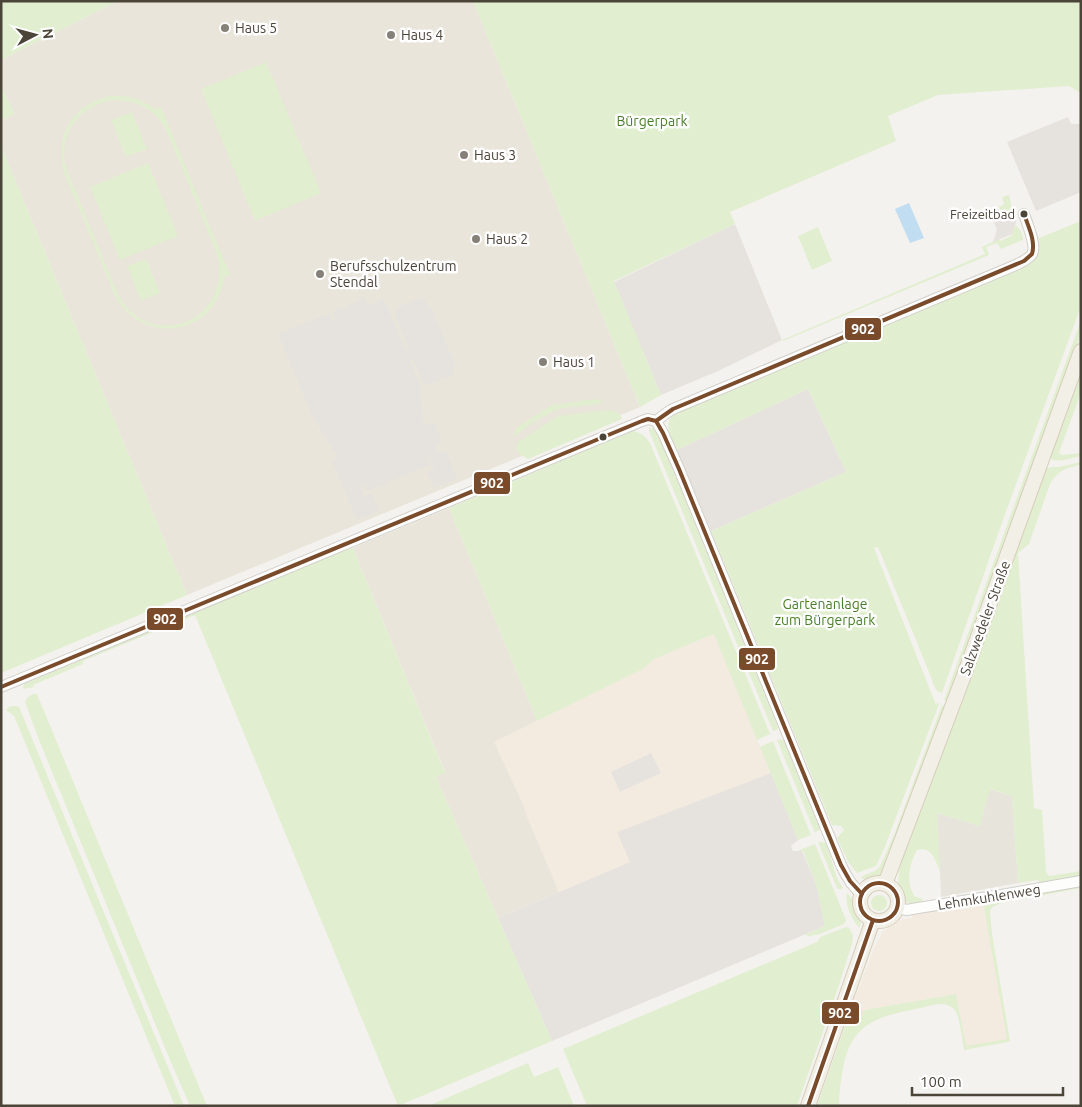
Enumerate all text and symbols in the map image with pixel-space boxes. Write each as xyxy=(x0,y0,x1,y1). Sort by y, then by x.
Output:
north arrow xyxy=(10,10,60,60)
place label: Haus 5 xyxy=(235,20,277,36)
marker: Haus 5 xyxy=(219,22,231,34)
place label: Haus 4 xyxy=(401,27,443,43)
text: N xyxy=(39,28,56,40)
marker: Haus 4 xyxy=(385,29,397,41)
park label: Bürgerpark xyxy=(616,113,688,129)
place label: Haus 3 xyxy=(474,147,516,163)
marker: Haus 3 xyxy=(458,149,470,161)
place label: Freizeitbad xyxy=(950,207,1015,221)
marker: Freizeitbad xyxy=(1019,209,1029,219)
place label: Haus 2 xyxy=(486,231,528,247)
marker: Haus 2 xyxy=(470,233,482,245)
place label: Berufsschulzentrum Stendal xyxy=(330,258,457,290)
marker: Berufsschulzentrum Stendal xyxy=(314,268,326,280)
line badge: 902 xyxy=(844,317,882,341)
text: 902 xyxy=(851,321,875,337)
place label: Haus 1 xyxy=(553,354,595,370)
marker: Haus 1 xyxy=(537,356,549,368)
unlabelled marker xyxy=(598,432,608,442)
line badge: 902 xyxy=(473,471,511,495)
text: 902 xyxy=(480,475,504,491)
street label: Salzwedeler Straße xyxy=(957,559,1013,677)
park label: Gartenanlage zum Bürgerpark xyxy=(775,596,875,628)
line badge: 902 xyxy=(146,607,184,631)
text: 902 xyxy=(153,611,177,627)
line badge: 902 xyxy=(738,647,776,671)
text: 902 xyxy=(745,651,769,667)
street label: Lehmkuhlenweg xyxy=(936,881,1042,913)
line badge: 902 xyxy=(821,1001,860,1025)
text: 902 xyxy=(828,1005,852,1021)
scale bar xyxy=(912,1064,1063,1096)
text: 100 m xyxy=(920,1073,962,1090)

